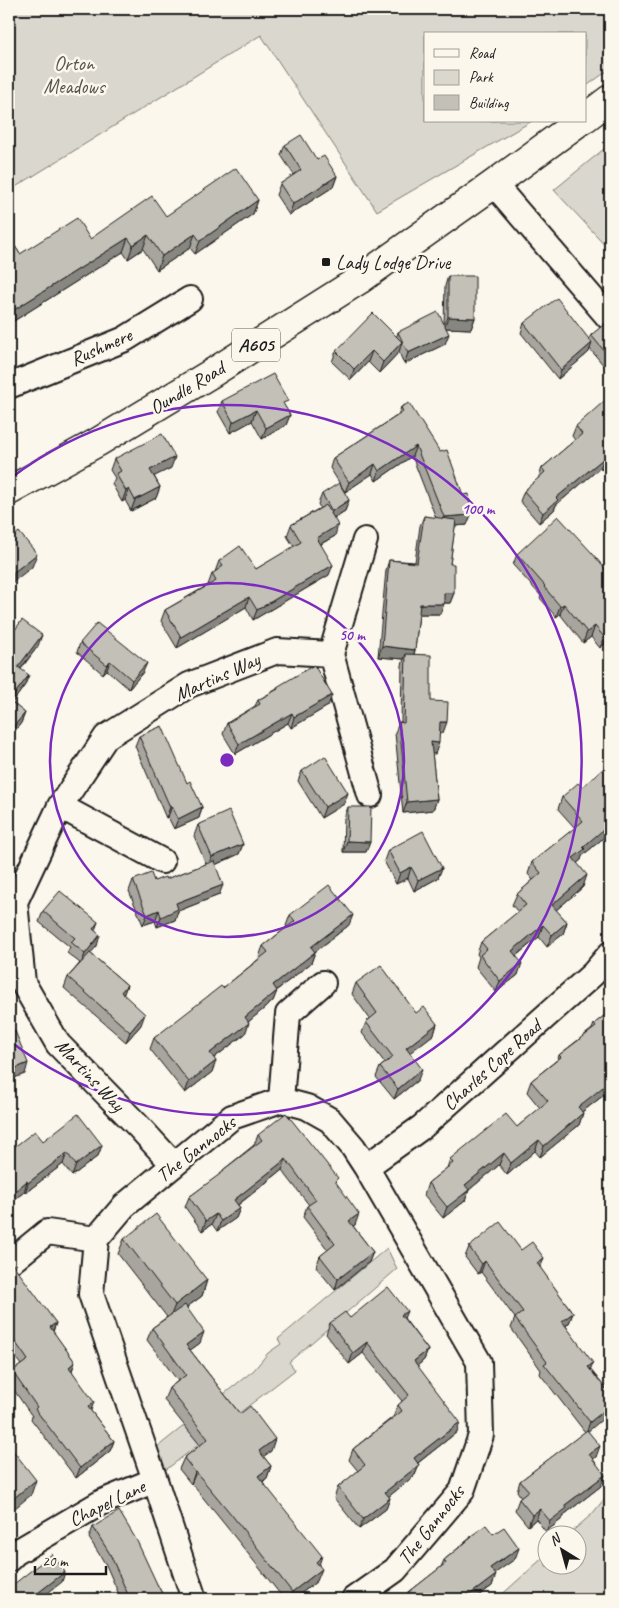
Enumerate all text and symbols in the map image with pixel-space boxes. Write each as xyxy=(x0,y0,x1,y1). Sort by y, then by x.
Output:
legend xyxy=(424,32,586,122)
text: Road xyxy=(469,44,496,63)
park label: Orton Meadows xyxy=(44,51,107,99)
text: Park xyxy=(469,68,494,87)
text: Building xyxy=(469,94,509,113)
place label: Lady Lodge Drive xyxy=(336,250,452,275)
marker: Lady Lodge Drive xyxy=(320,256,332,268)
street label: Rushmere xyxy=(66,322,137,372)
road number: A605 xyxy=(232,328,280,362)
street label: Oundle Road xyxy=(145,354,232,420)
text: 100 m xyxy=(462,500,496,519)
text: 50 m xyxy=(339,626,366,645)
street label: Martins Way xyxy=(170,647,265,707)
centre of rings xyxy=(218,751,236,769)
street label: Charles Cope Road xyxy=(437,1012,549,1116)
street label: Martins Way xyxy=(50,1033,131,1118)
street label: The Gannocks xyxy=(151,1109,243,1188)
street label: Chapel Lane xyxy=(65,1473,151,1532)
street label: The Gannocks xyxy=(392,1478,471,1570)
north arrow xyxy=(536,1526,586,1576)
text: N xyxy=(546,1529,565,1549)
scale bar xyxy=(35,1543,106,1575)
text: 20 m xyxy=(42,1552,69,1571)

